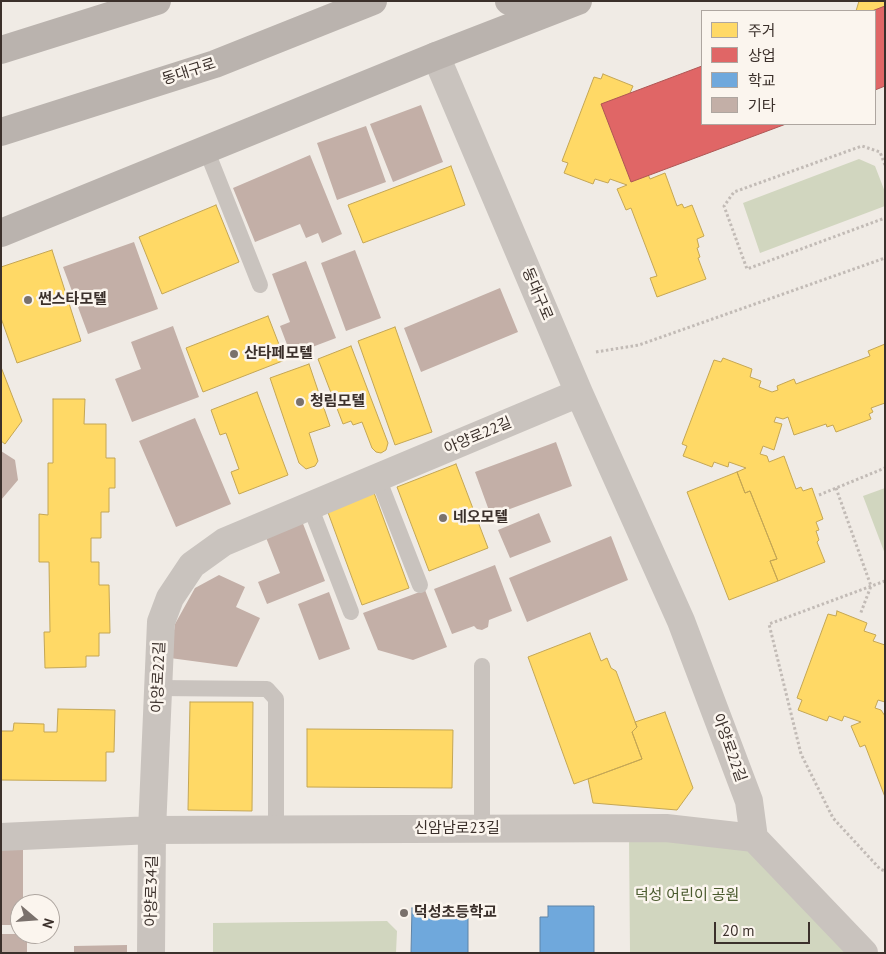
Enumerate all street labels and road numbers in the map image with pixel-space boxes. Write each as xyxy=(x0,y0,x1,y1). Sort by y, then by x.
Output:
street label: 동대구로 xyxy=(160,55,218,89)
street label: 동대구로 xyxy=(518,265,556,323)
street label: 아양로22길 xyxy=(442,414,514,458)
street label: 아양로22길 xyxy=(149,641,169,713)
street label: 아양로22길 xyxy=(708,711,750,785)
street label: 신암남로23길 xyxy=(414,820,500,838)
street label: 아양로34길 xyxy=(142,855,162,927)

